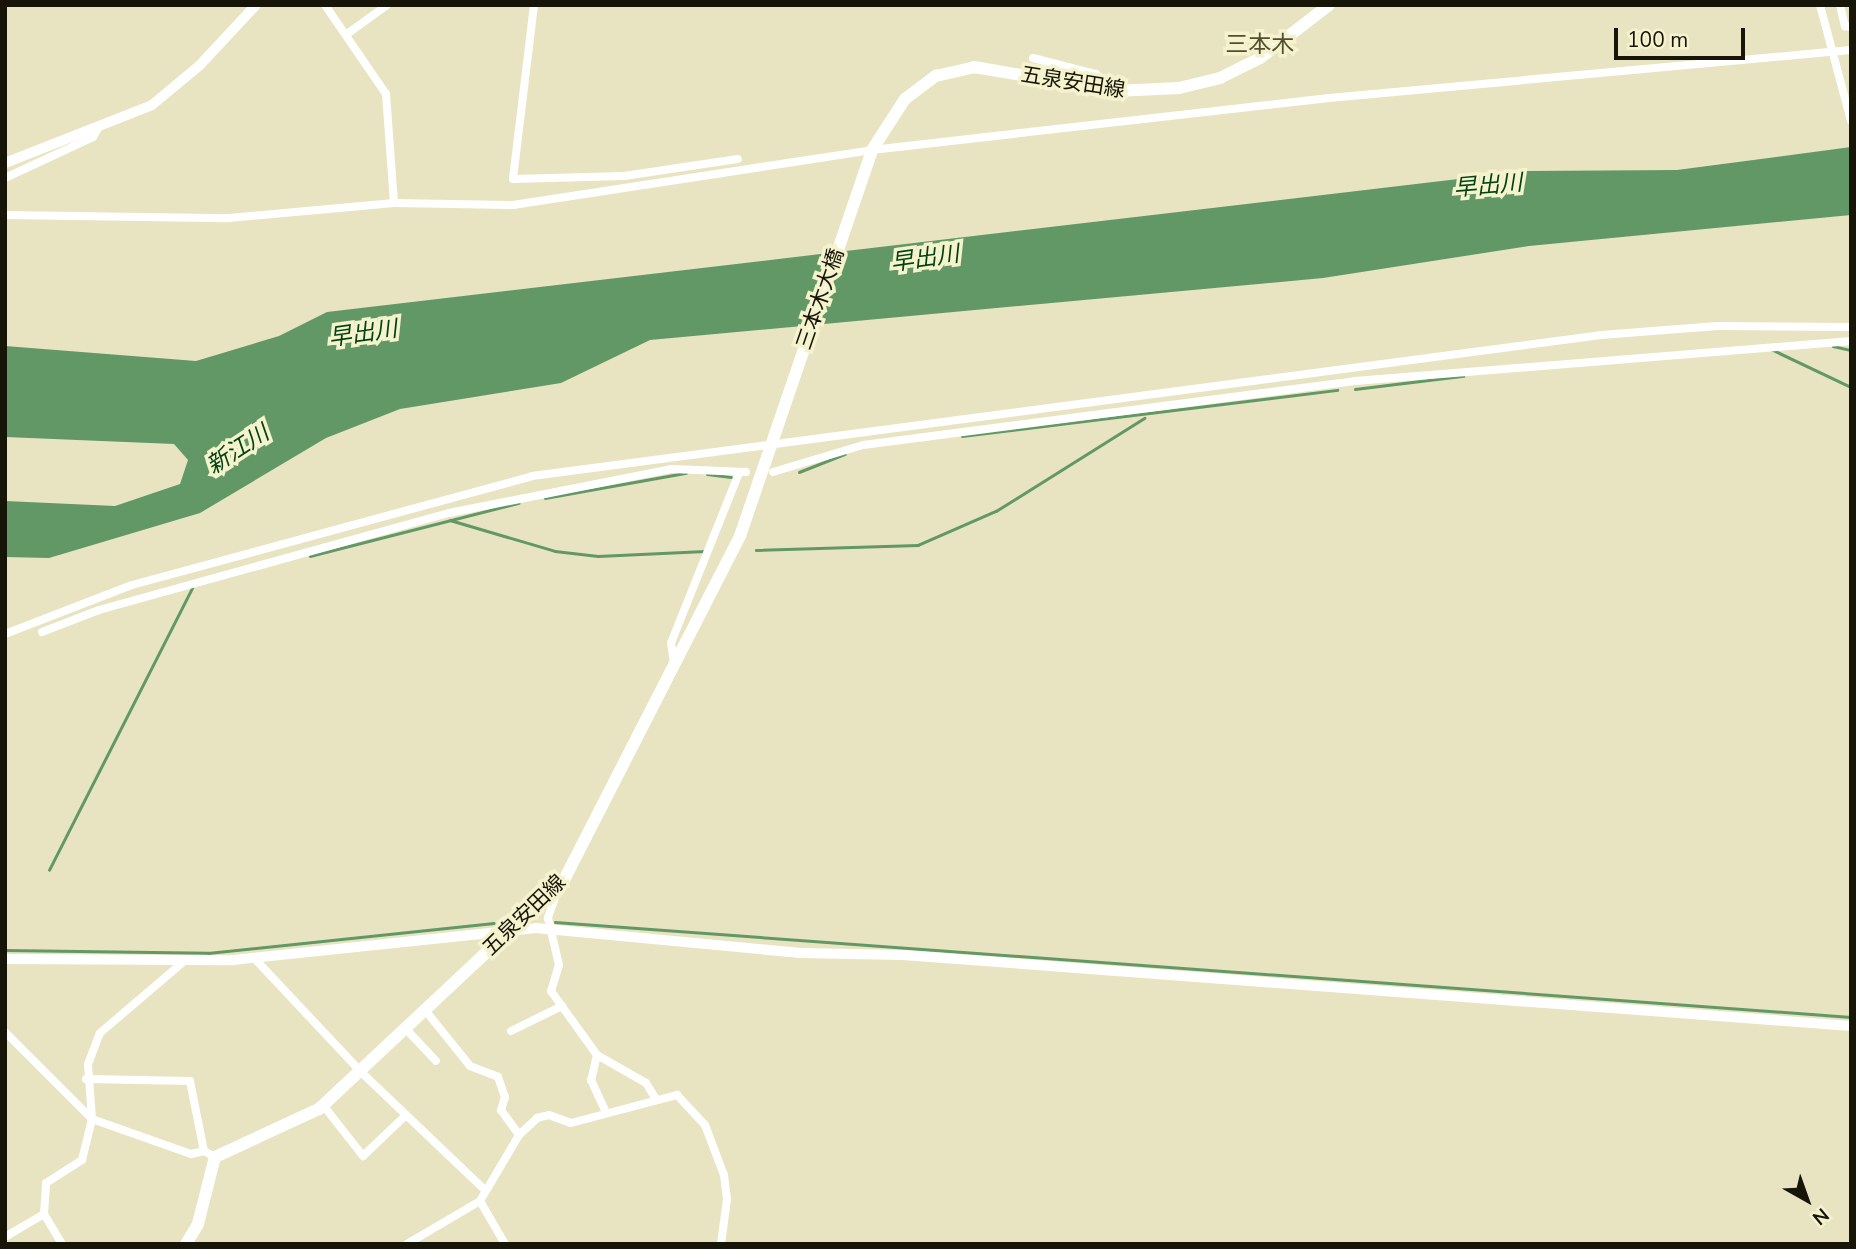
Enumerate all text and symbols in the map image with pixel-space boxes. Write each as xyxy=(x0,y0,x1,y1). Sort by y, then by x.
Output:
scale bar xyxy=(1618,14,1749,58)
text: 100 m xyxy=(1627,26,1688,54)
district label: 三本木 xyxy=(1226,31,1294,59)
street label: 五泉安田線 xyxy=(1019,61,1127,103)
water label: 早出川 xyxy=(1452,169,1524,203)
water label: 早出川 xyxy=(889,241,961,277)
street label: 三本木大橋 xyxy=(791,245,849,353)
water label: 早出川 xyxy=(327,316,399,352)
water label: 新江川 xyxy=(202,420,274,480)
street label: 五泉安田線 xyxy=(477,869,571,961)
north arrow xyxy=(1772,1165,1842,1235)
text: N xyxy=(1807,1202,1834,1231)

